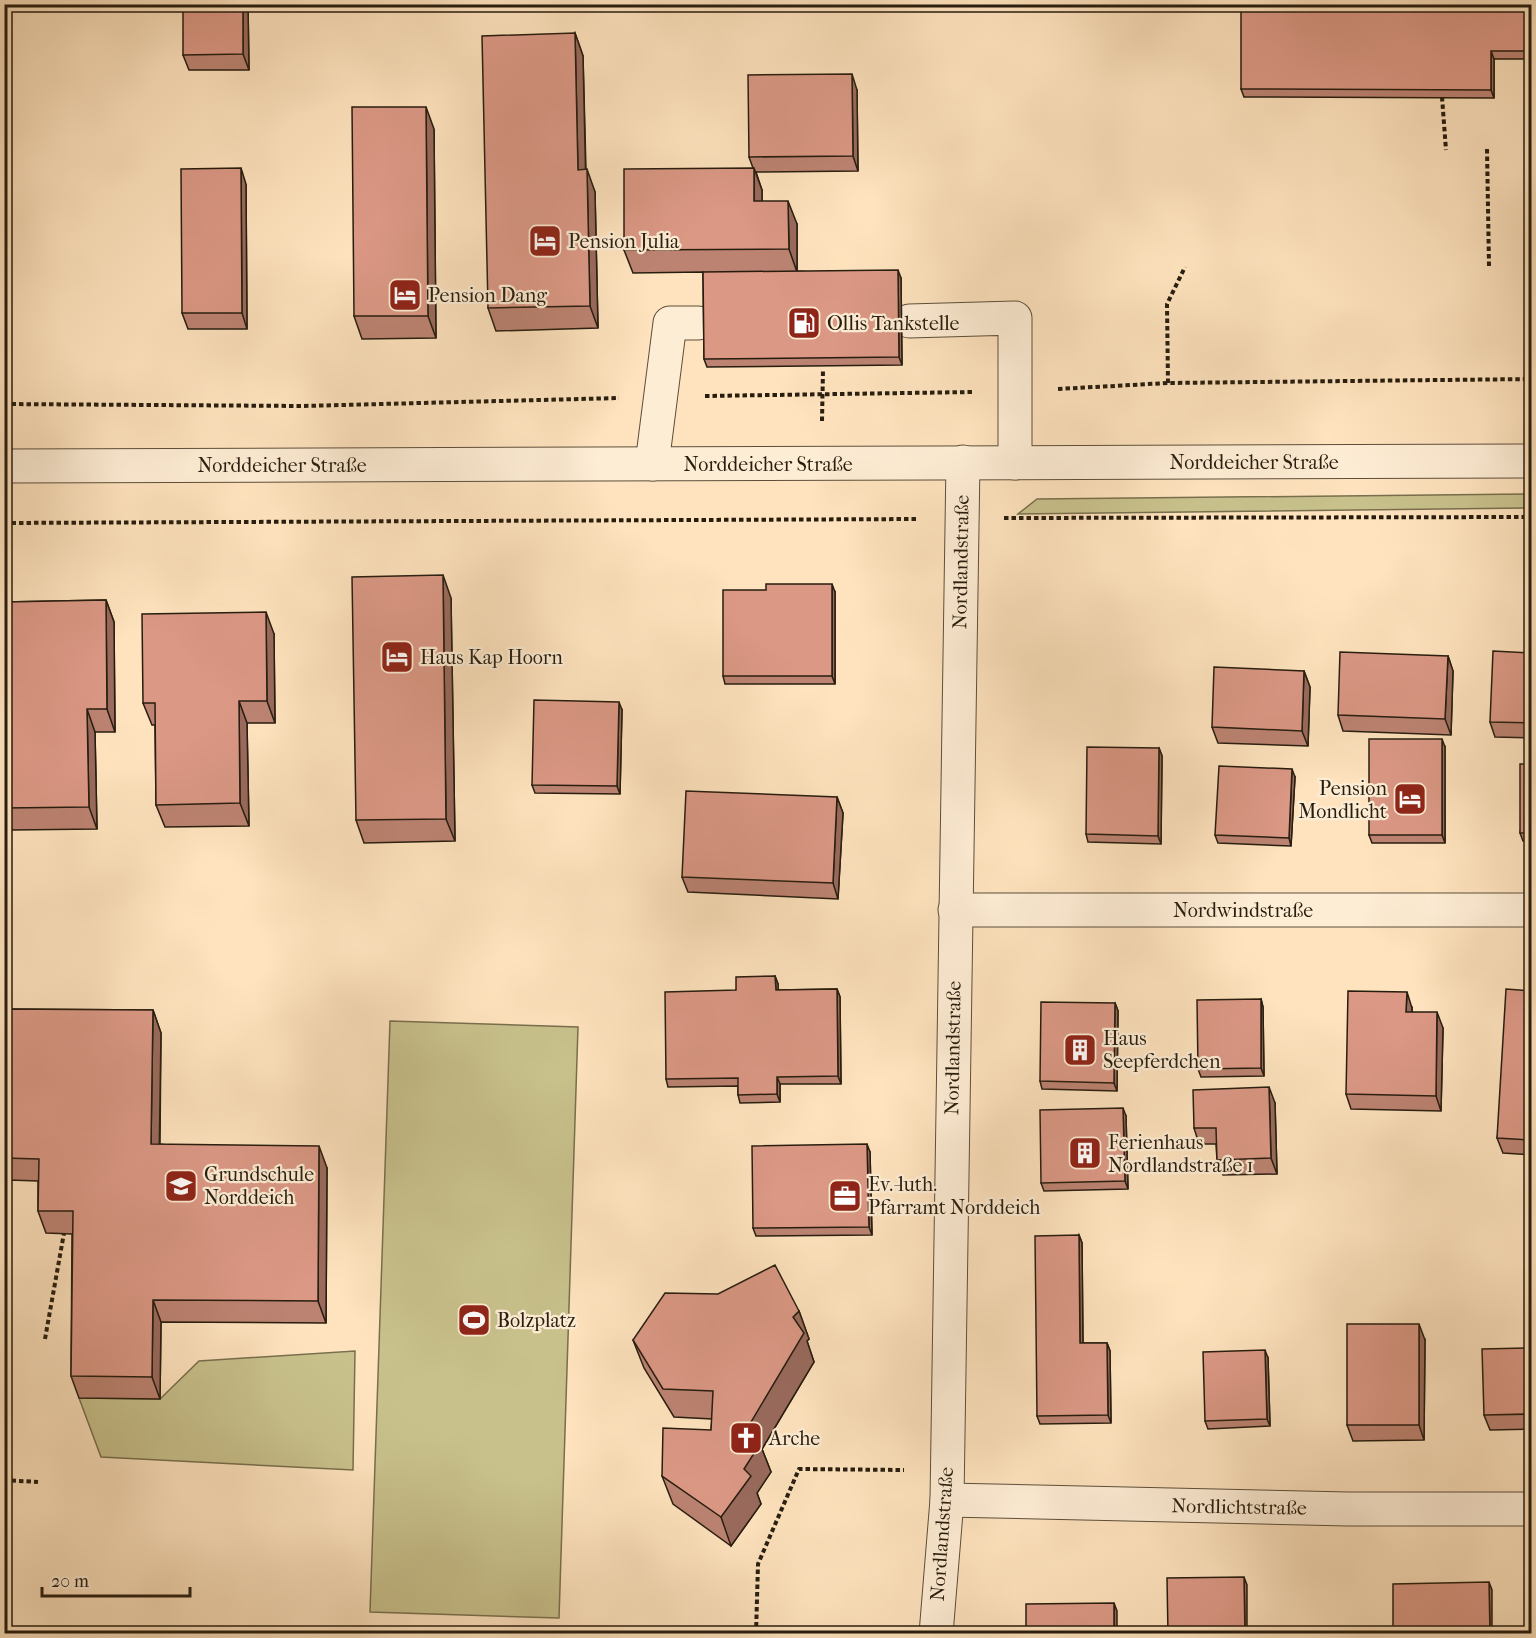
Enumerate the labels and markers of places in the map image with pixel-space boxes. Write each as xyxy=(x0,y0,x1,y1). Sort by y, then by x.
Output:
hotel icon: Pension Julia xyxy=(527,223,563,259)
place label: Pension Julia xyxy=(568,230,680,253)
hotel icon: Pension Dang xyxy=(387,277,423,313)
place label: Pension Dang xyxy=(428,284,547,307)
fuel station icon: Ollis Tankstelle xyxy=(786,305,822,341)
place label: Ollis Tankstelle xyxy=(827,312,960,335)
hotel icon: Haus Kap Hoorn xyxy=(379,639,415,675)
place label: Haus Kap Hoorn xyxy=(420,646,563,669)
place label: Pension Mondlicht xyxy=(1298,777,1387,823)
hotel icon: Pension Mondlicht xyxy=(1392,781,1428,817)
place label: Haus Seepferdchen xyxy=(1103,1027,1221,1073)
building icon: Haus Seepferdchen xyxy=(1062,1032,1098,1068)
place label: Ferienhaus Nordlandstraße 1 xyxy=(1108,1131,1254,1177)
building icon: Ferienhaus Nordlandstraße 1 xyxy=(1067,1135,1103,1171)
place label: Grundschule Norddeich xyxy=(204,1163,314,1209)
school or university icon: Grundschule Norddeich xyxy=(163,1168,199,1204)
place label: Ev.-luth. Pfarramt Norddeich xyxy=(868,1173,1041,1219)
office icon: Ev.-luth. Pfarramt Norddeich xyxy=(827,1178,863,1214)
sports icon: Bolzplatz xyxy=(456,1302,492,1338)
place label: Bolzplatz xyxy=(497,1309,576,1332)
church icon: Arche xyxy=(728,1420,764,1456)
place label: Arche xyxy=(768,1427,820,1450)

